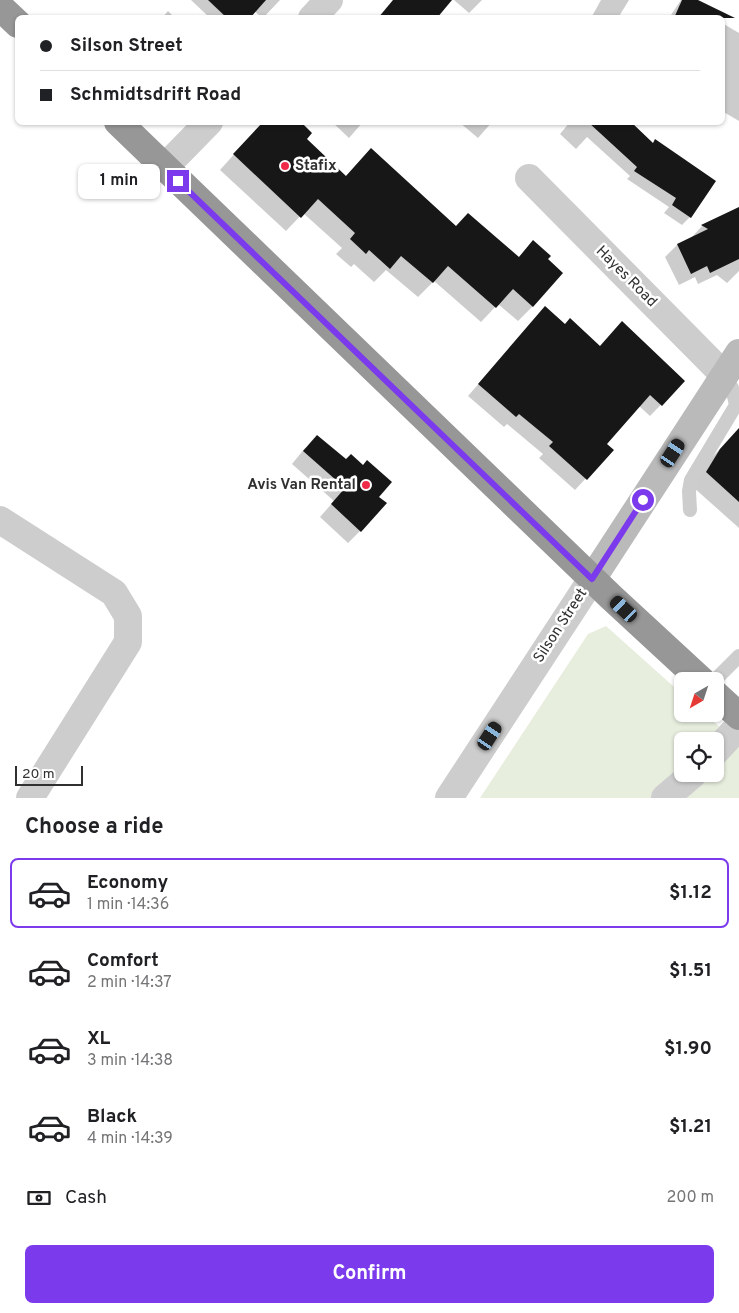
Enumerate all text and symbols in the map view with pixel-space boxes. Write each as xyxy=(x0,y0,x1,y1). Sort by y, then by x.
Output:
text: Silson Street xyxy=(70,34,183,58)
text: Schmidtsdrift Road xyxy=(70,83,241,107)
place label: Stafix xyxy=(295,157,337,176)
marker: Stafix xyxy=(279,160,291,172)
callout: 1 min xyxy=(78,164,160,198)
route end xyxy=(167,170,189,192)
text: 1 min xyxy=(100,171,138,191)
street label: Hayes Road xyxy=(591,242,661,312)
car xyxy=(658,436,687,470)
place label: Avis Van Rental xyxy=(247,476,356,495)
marker: Avis Van Rental xyxy=(360,479,372,491)
route start xyxy=(632,489,654,511)
street label: Silson Street xyxy=(530,585,592,667)
car xyxy=(607,593,640,625)
north arrow xyxy=(674,672,724,722)
map controls xyxy=(674,672,724,782)
car xyxy=(475,719,504,753)
button: locate xyxy=(674,732,724,782)
scale bar xyxy=(15,763,82,786)
text: 20 m xyxy=(22,766,55,783)
text: Choose a ride xyxy=(25,814,163,841)
icon: car xyxy=(27,871,72,916)
text: Economy xyxy=(87,871,168,895)
text: $1.12 xyxy=(669,881,712,905)
text: 1 min · 14:36 xyxy=(87,895,169,915)
icon: car xyxy=(27,949,72,994)
text: Comfort xyxy=(87,949,159,973)
text: $1.51 xyxy=(669,959,712,983)
text: 2 min · 14:37 xyxy=(87,973,172,993)
icon: car xyxy=(27,1027,72,1072)
text: XL xyxy=(87,1027,110,1051)
text: $1.90 xyxy=(664,1037,712,1061)
text: 3 min · 14:38 xyxy=(87,1051,173,1071)
icon: car xyxy=(27,1105,72,1150)
text: Black xyxy=(87,1105,137,1129)
text: $1.21 xyxy=(669,1115,712,1139)
text: 4 min · 14:39 xyxy=(87,1129,173,1149)
icon: cash xyxy=(25,1184,53,1212)
text: Cash xyxy=(65,1186,107,1210)
text: 200 m xyxy=(666,1188,714,1208)
button: Confirm xyxy=(25,1245,714,1303)

